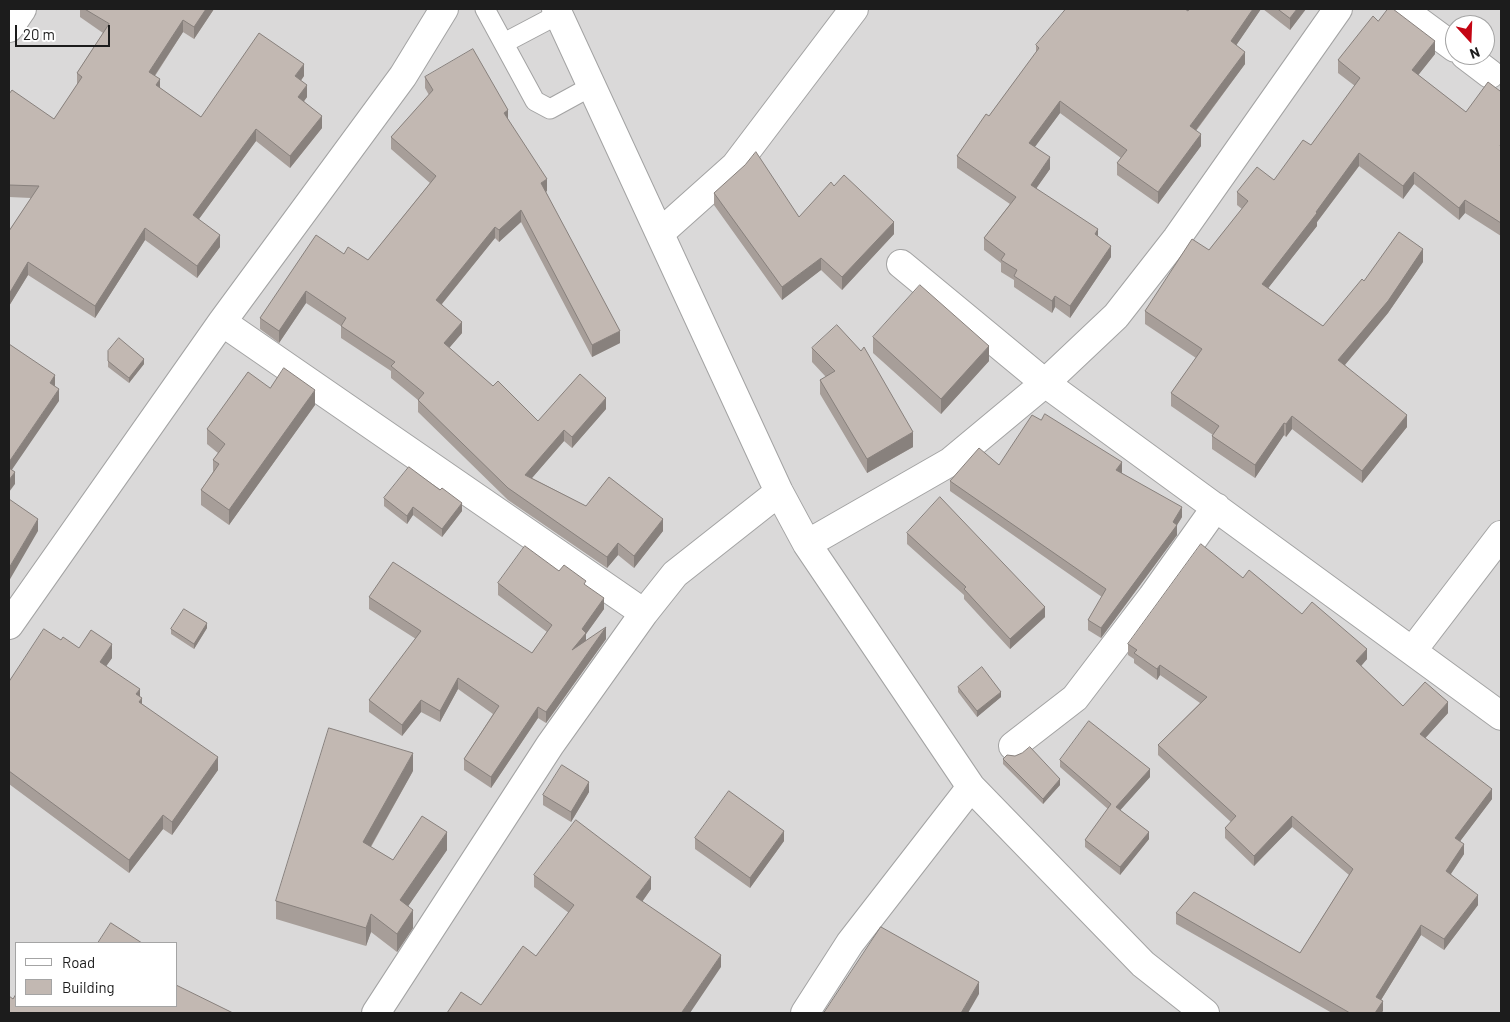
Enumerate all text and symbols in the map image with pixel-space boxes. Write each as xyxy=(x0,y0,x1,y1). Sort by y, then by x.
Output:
scale bar xyxy=(18,15,112,47)
north arrow xyxy=(1445,15,1495,65)
text: 20 m xyxy=(23,25,55,43)
text: N xyxy=(1468,44,1482,63)
legend xyxy=(15,942,178,1007)
text: Road xyxy=(62,953,95,971)
text: Building xyxy=(62,978,115,996)

